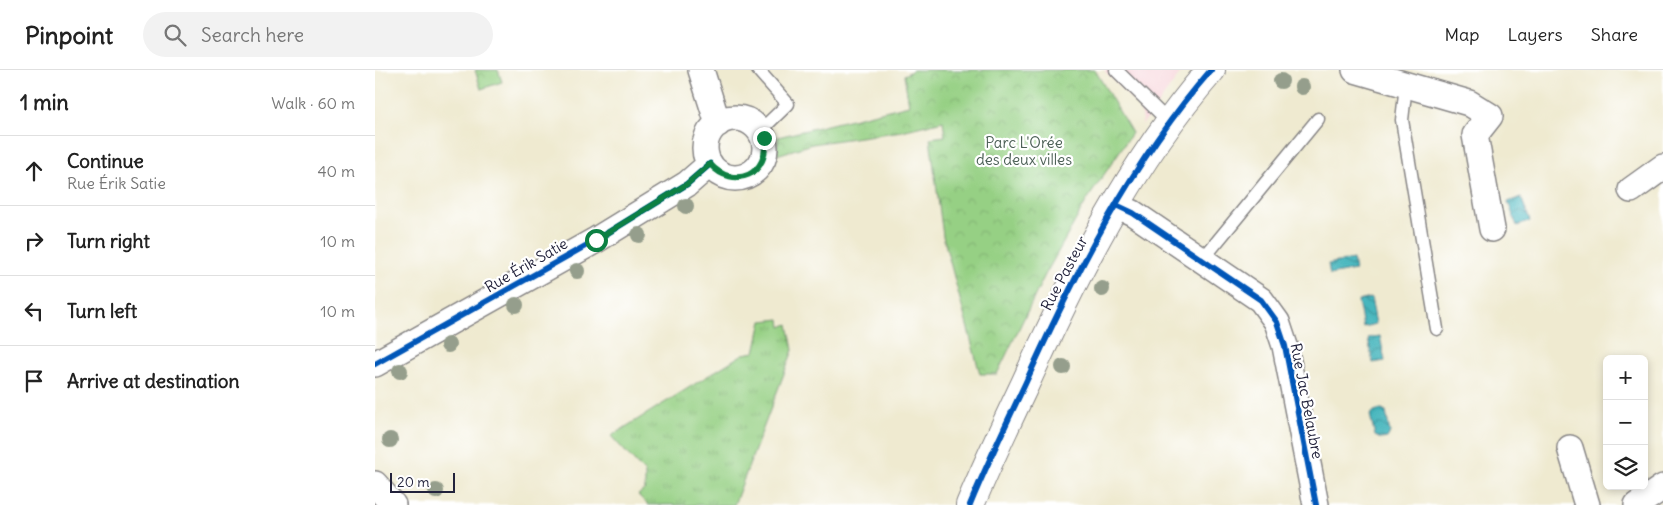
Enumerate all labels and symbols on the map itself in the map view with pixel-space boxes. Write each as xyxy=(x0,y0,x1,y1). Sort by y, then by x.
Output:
route end xyxy=(753,127,776,150)
park label: Parc L'Orée des deux villes xyxy=(976,133,1072,169)
route start xyxy=(585,229,608,252)
street label: Rue Pasteur xyxy=(1036,232,1092,314)
street label: Rue Érik Satie xyxy=(481,234,571,296)
street label: Rue Jac Belaubre xyxy=(1286,341,1328,461)
scale bar xyxy=(390,470,455,493)

